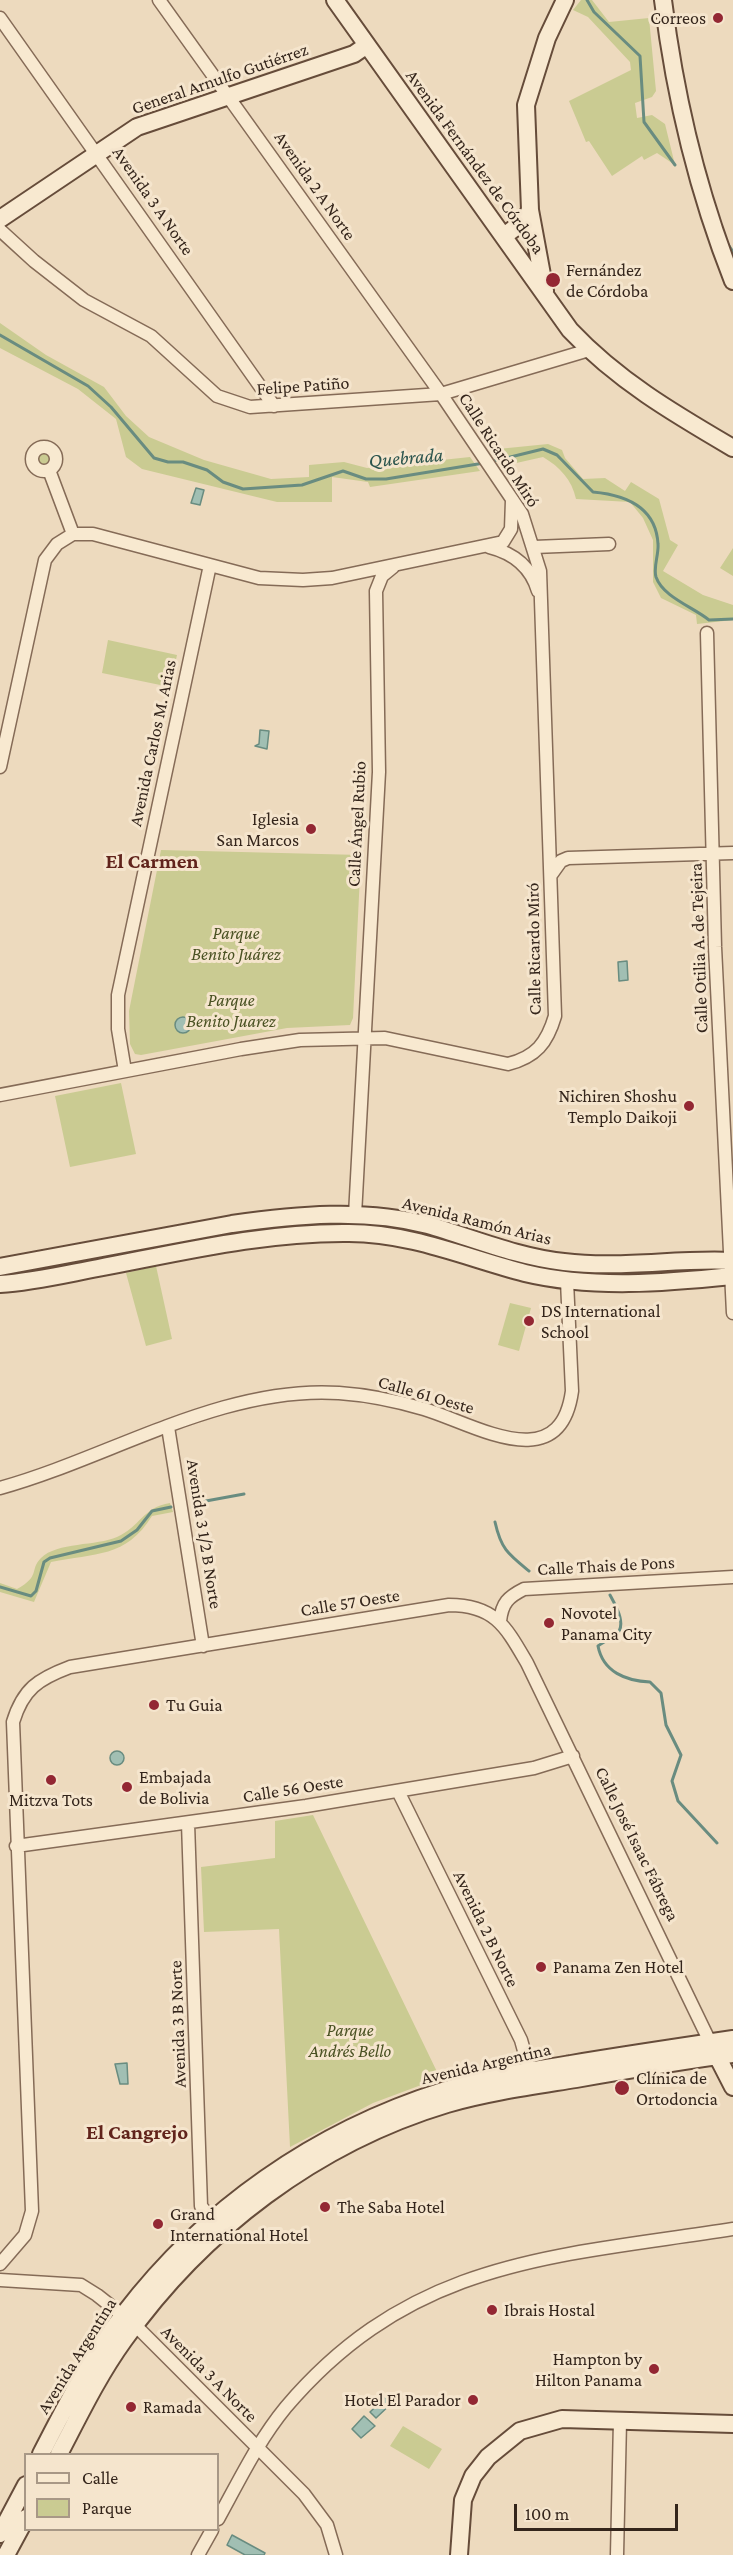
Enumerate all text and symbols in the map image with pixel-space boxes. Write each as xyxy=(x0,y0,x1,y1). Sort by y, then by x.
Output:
place label: Correos xyxy=(650,7,706,29)
marker: Correos xyxy=(711,11,725,25)
street label: General Arnulfo Gutiérrez xyxy=(129,39,311,119)
street label: Avenida Fernández de Córdoba xyxy=(401,66,549,258)
street label: Avenida 2 A Norte xyxy=(269,127,361,245)
street label: Avenida 3 A Norte xyxy=(108,142,198,260)
place label: Fernández de Córdoba xyxy=(566,259,648,302)
marker: Fernández de Córdoba xyxy=(544,271,562,289)
street label: Felipe Patiño xyxy=(256,372,350,400)
street label: Calle Ricardo Miró xyxy=(454,389,544,511)
water label: Quebrada xyxy=(368,443,444,473)
street label: Avenida Carlos M. Arias xyxy=(125,658,181,828)
street label: Calle Ángel Rubio xyxy=(343,760,371,888)
place label: Iglesia San Marcos xyxy=(217,808,299,850)
marker: Iglesia San Marcos xyxy=(304,822,318,836)
district label: El Carmen xyxy=(106,849,198,875)
street label: Calle Otilia A. de Tejeira xyxy=(685,862,713,1034)
street label: Calle Ricardo Miró xyxy=(522,883,546,1015)
park label: Parque Benito Juárez xyxy=(191,922,281,964)
park label: Parque Benito Juarez xyxy=(186,989,276,1032)
place label: Nichiren Shoshu Templo Daikoji xyxy=(558,1085,677,1128)
marker: Nichiren Shoshu Templo Daikoji xyxy=(682,1099,696,1113)
street label: Avenida Ramón Arias xyxy=(400,1192,554,1250)
place label: DS International School xyxy=(541,1300,660,1342)
marker: DS International School xyxy=(522,1314,536,1328)
street label: Calle 61 Oeste xyxy=(375,1371,477,1419)
street label: Avenida 3 1/2 B Norte xyxy=(182,1458,226,1610)
street label: Calle Thais de Pons xyxy=(537,1552,675,1580)
street label: Calle 57 Oeste xyxy=(299,1585,401,1621)
place label: Novotel Panama City xyxy=(561,1602,652,1644)
marker: Novotel Panama City xyxy=(542,1616,556,1630)
place label: Tu Guia xyxy=(166,1694,223,1716)
marker: Tu Guia xyxy=(147,1698,161,1712)
street label: Calle José Isaac Fábrega xyxy=(590,1763,684,1925)
place label: Embajada de Bolivia xyxy=(139,1766,211,1808)
street label: Calle 56 Oeste xyxy=(241,1770,345,1808)
marker: Mitzva Tots xyxy=(44,1773,58,1787)
marker: Embajada de Bolivia xyxy=(120,1780,134,1794)
place label: Mitzva Tots xyxy=(9,1789,93,1811)
street label: Avenida 2 B Norte xyxy=(448,1867,524,1991)
place label: Panama Zen Hotel xyxy=(553,1956,684,1978)
street label: Avenida 3 B Norte xyxy=(165,1960,191,2088)
marker: Panama Zen Hotel xyxy=(534,1960,548,1974)
park label: Parque Andrés Bello xyxy=(309,2019,391,2062)
street label: Avenida Argentina xyxy=(419,2039,553,2089)
place label: Clínica de Ortodoncia xyxy=(636,2067,718,2110)
marker: Clínica de Ortodoncia xyxy=(613,2079,631,2097)
district label: El Cangrejo xyxy=(86,2120,188,2146)
place label: The Saba Hotel xyxy=(337,2196,445,2218)
marker: The Saba Hotel xyxy=(318,2200,332,2214)
place label: Grand International Hotel xyxy=(170,2203,308,2246)
marker: Grand International Hotel xyxy=(151,2217,165,2231)
street label: Avenida Argentina xyxy=(33,2294,121,2418)
place label: Ibrais Hostal xyxy=(504,2299,595,2321)
marker: Ibrais Hostal xyxy=(485,2303,499,2317)
street label: Avenida 3 A Norte xyxy=(156,2321,262,2427)
place label: Hampton by Hilton Panama xyxy=(535,2348,642,2390)
marker: Hampton by Hilton Panama xyxy=(647,2362,661,2376)
place label: Hotel El Parador xyxy=(344,2389,461,2411)
marker: Hotel El Parador xyxy=(466,2393,480,2407)
place label: Ramada xyxy=(143,2396,202,2418)
marker: Ramada xyxy=(124,2400,138,2414)
legend xyxy=(24,2453,219,2531)
text: Calle xyxy=(82,2468,118,2488)
scale bar xyxy=(517,2492,680,2530)
text: Parque xyxy=(82,2498,132,2518)
text: 100 m xyxy=(525,2504,569,2524)

